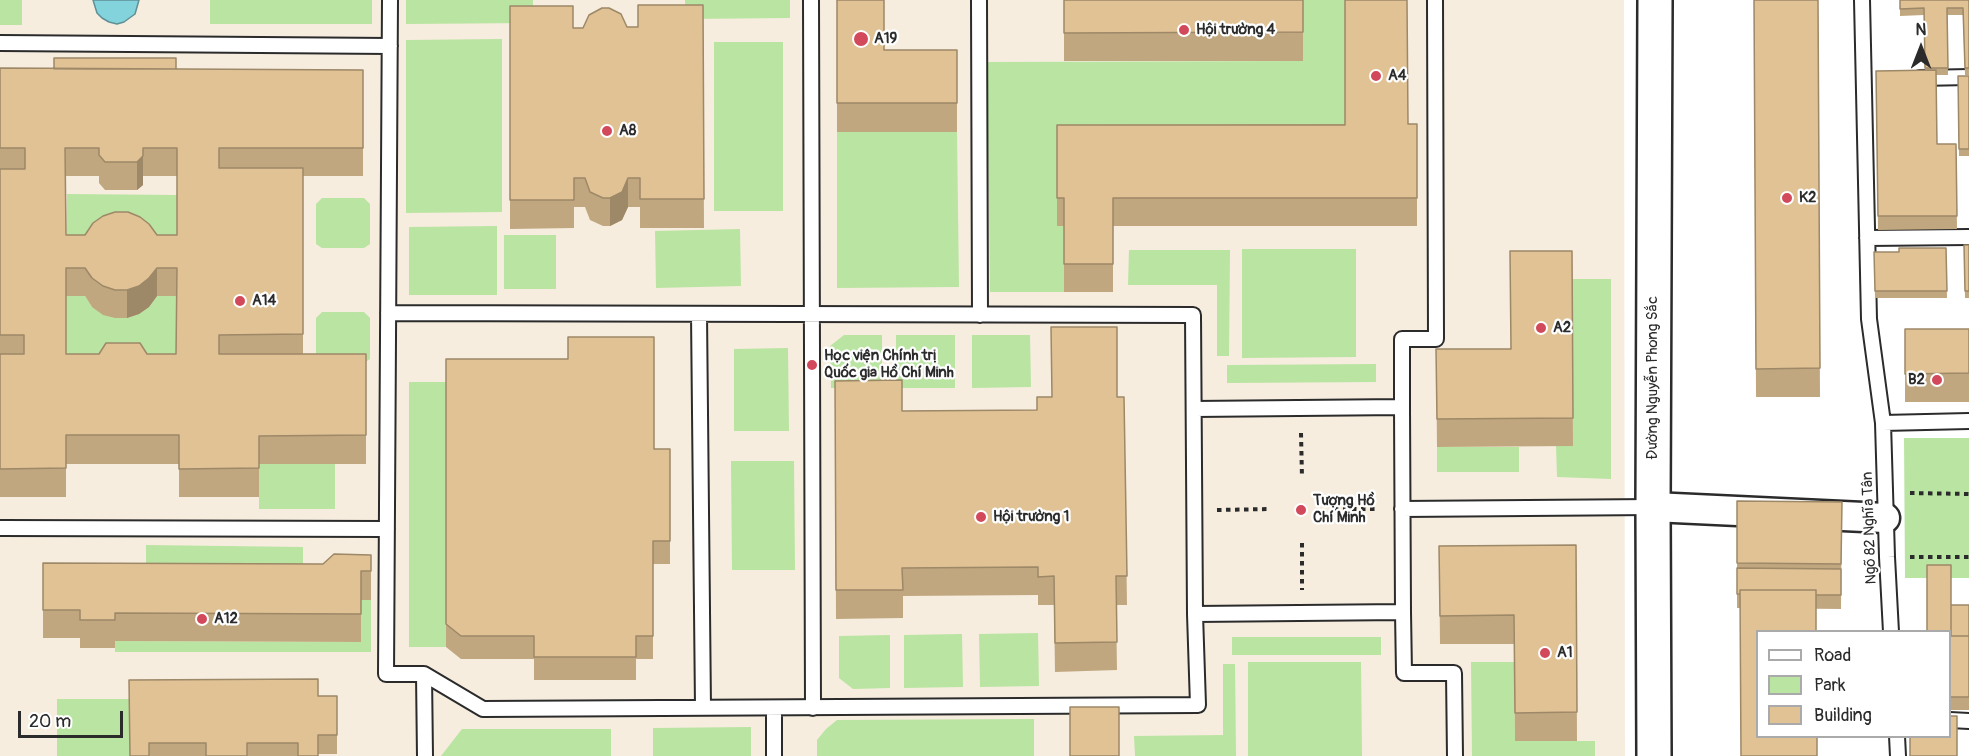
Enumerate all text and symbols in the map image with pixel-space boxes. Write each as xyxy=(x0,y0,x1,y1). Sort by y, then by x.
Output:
north arrow xyxy=(1891,18,1951,78)
text: N xyxy=(1916,20,1926,40)
place label: Hội trường 4 xyxy=(1196,21,1275,39)
marker: Hội trường 4 xyxy=(1177,23,1191,37)
marker: A19 xyxy=(852,30,870,48)
place label: A19 xyxy=(874,30,897,48)
place label: A4 xyxy=(1388,67,1406,85)
marker: A4 xyxy=(1369,69,1383,83)
place label: A8 xyxy=(619,122,636,140)
marker: A8 xyxy=(600,124,614,138)
place label: K2 xyxy=(1799,189,1816,207)
marker: K2 xyxy=(1780,191,1794,205)
place label: A14 xyxy=(252,292,276,310)
marker: A14 xyxy=(233,294,247,308)
street label: Đường Nguyễn Phong Sắc xyxy=(1644,296,1662,460)
place label: A2 xyxy=(1553,319,1571,337)
marker: A2 xyxy=(1534,321,1548,335)
place label: Học viện Chính trị Quốc gia Hồ Chí Minh xyxy=(824,347,954,382)
marker: Học viện Chính trị Quốc gia Hồ Chí Minh xyxy=(805,358,819,372)
place label: B2 xyxy=(1908,371,1925,389)
marker: B2 xyxy=(1930,373,1944,387)
street label: Ngõ 82 Nghĩa Tân xyxy=(1859,471,1881,585)
place label: Tượng Hồ Chí Minh xyxy=(1313,492,1375,527)
marker: Tượng Hồ Chí Minh xyxy=(1294,503,1308,517)
place label: Hội trường 1 xyxy=(993,508,1069,526)
marker: Hội trường 1 xyxy=(974,510,988,524)
place label: A12 xyxy=(214,610,238,628)
marker: A12 xyxy=(195,612,209,626)
legend xyxy=(1756,630,1951,738)
place label: A1 xyxy=(1557,644,1573,662)
text: Road xyxy=(1814,644,1851,667)
marker: A1 xyxy=(1538,646,1552,660)
text: Park xyxy=(1814,674,1846,697)
scale bar xyxy=(21,699,126,737)
text: Building xyxy=(1814,704,1872,727)
text: 20 m xyxy=(29,710,71,733)

